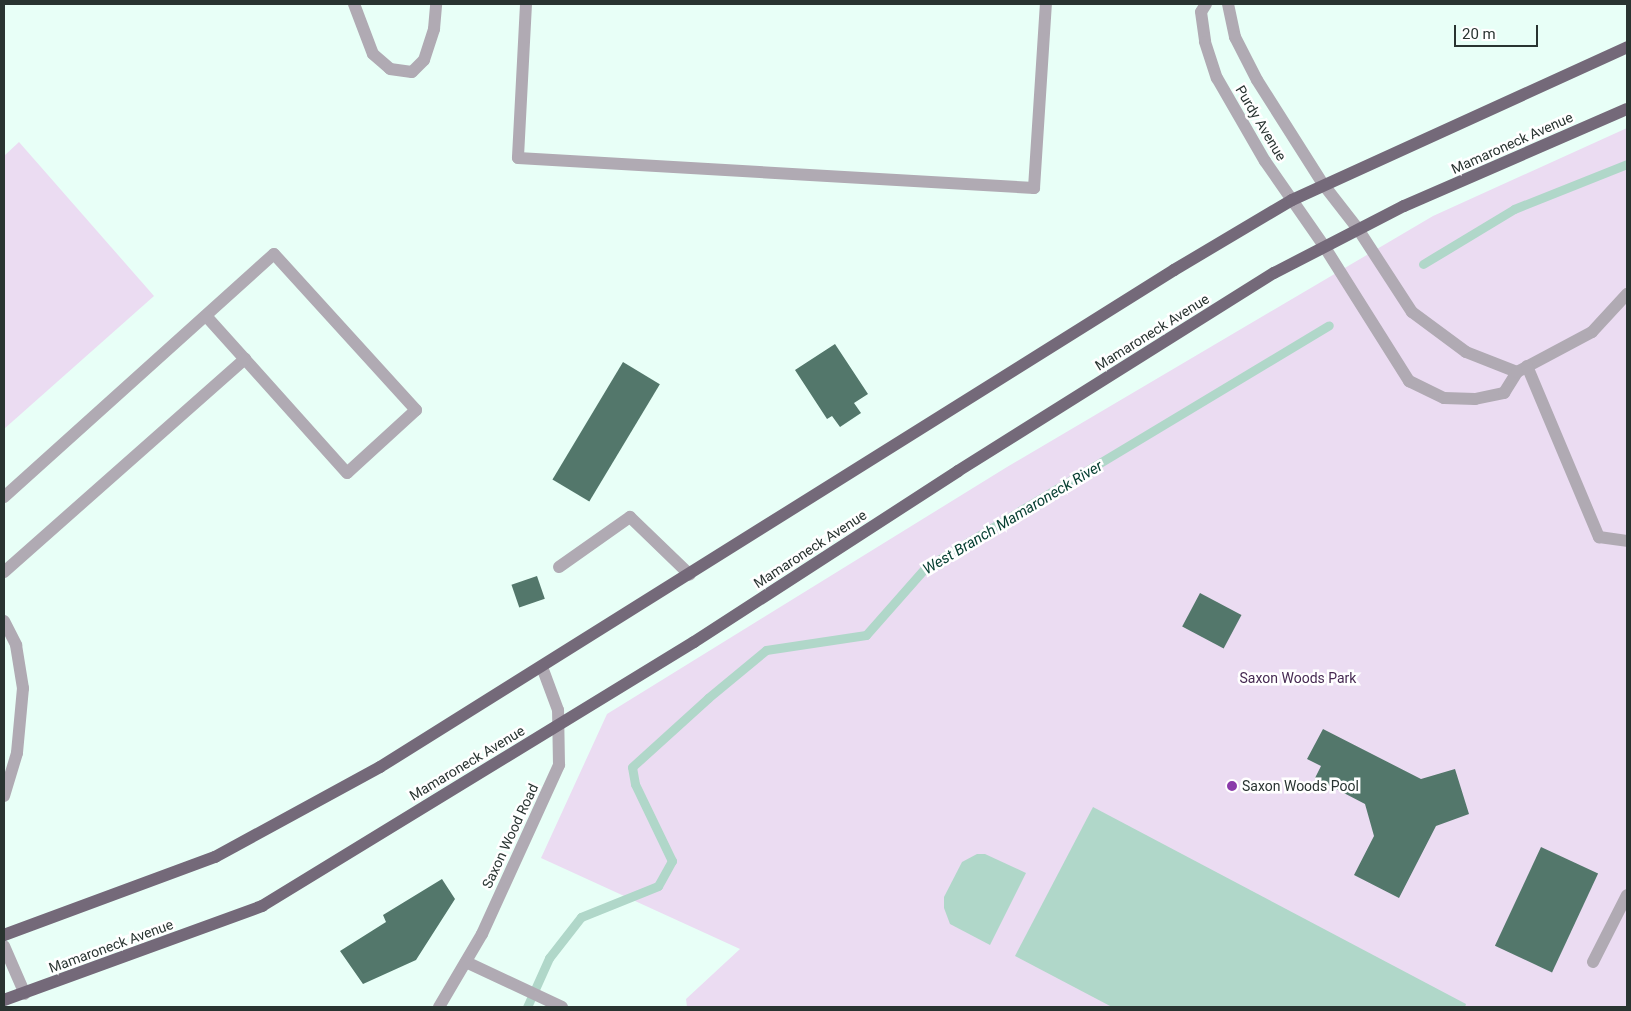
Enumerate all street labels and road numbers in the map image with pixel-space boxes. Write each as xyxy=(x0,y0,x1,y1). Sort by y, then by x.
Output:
street label: Purdy Avenue xyxy=(1232,82,1290,164)
street label: Mamaroneck Avenue xyxy=(1449,109,1575,177)
street label: Mamaroneck Avenue xyxy=(1092,290,1212,374)
street label: Mamaroneck Avenue xyxy=(750,506,870,592)
street label: Mamaroneck Avenue xyxy=(406,722,528,804)
street label: Saxon Wood Road xyxy=(478,781,542,891)
street label: Mamaroneck Avenue xyxy=(47,916,175,976)

